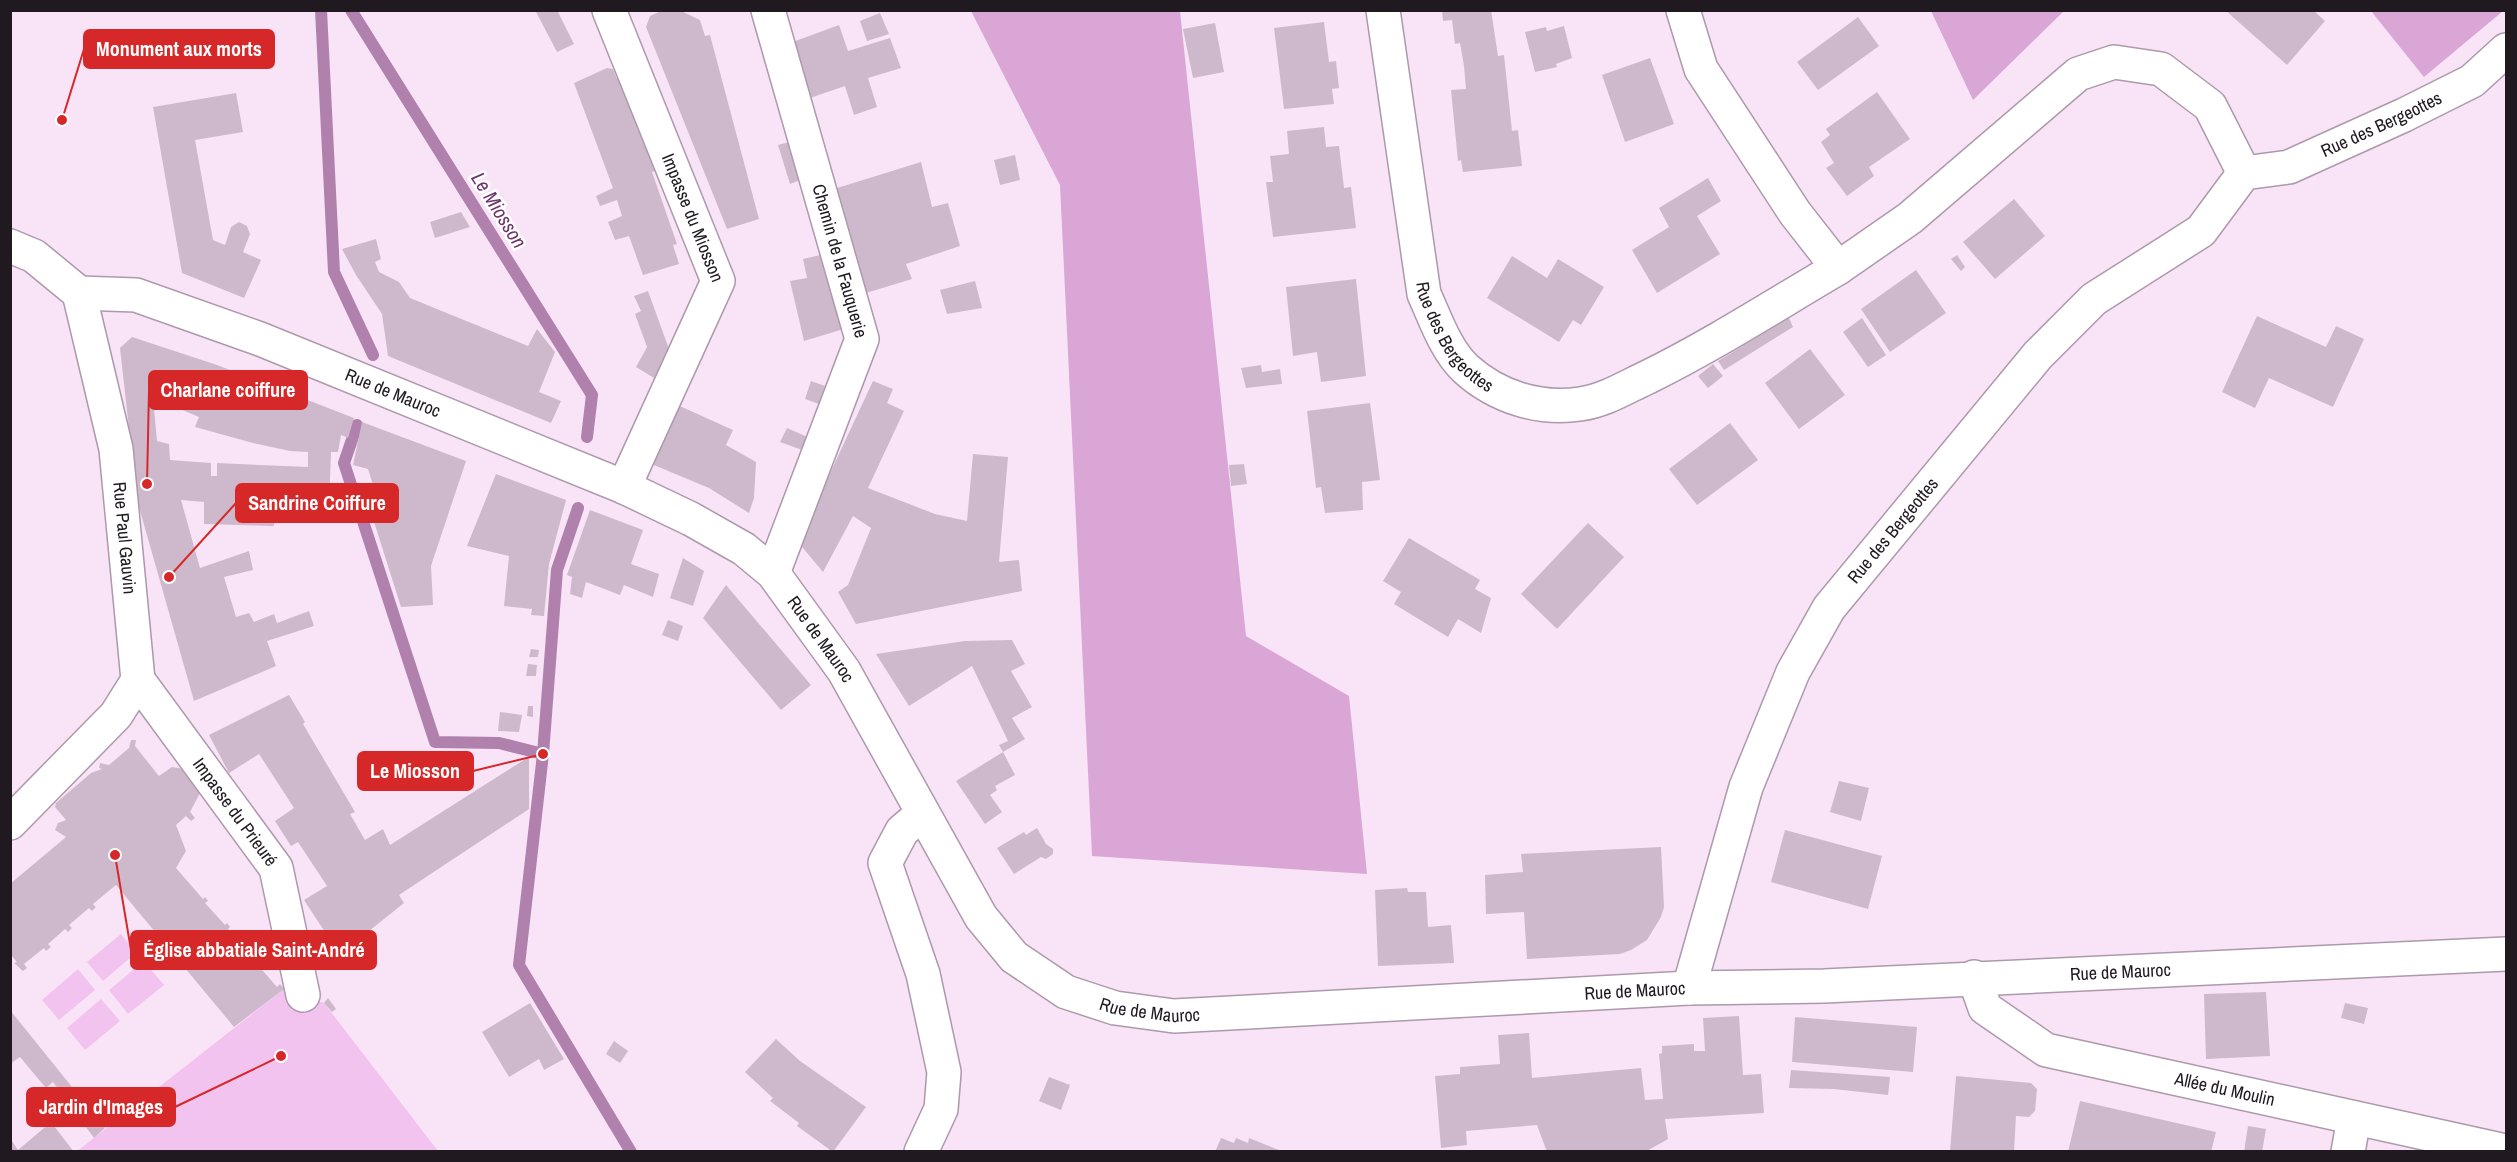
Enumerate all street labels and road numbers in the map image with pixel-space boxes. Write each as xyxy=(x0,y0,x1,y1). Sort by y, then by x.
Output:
street label: Rue des Bergeottes xyxy=(2317,85,2446,163)
street label: Impasse du Miosson xyxy=(656,150,730,286)
street label: Chemin de la Fauquerie xyxy=(806,181,874,341)
street label: Rue des Bergeottes xyxy=(1410,280,1498,398)
street label: Rue de Mauroc xyxy=(342,362,445,423)
street label: Rue des Bergeottes xyxy=(1841,472,1944,589)
street label: Rue Paul Gauvin xyxy=(107,481,143,595)
street label: Rue de Mauroc xyxy=(782,591,861,687)
street label: Impasse du Prieuré xyxy=(187,753,284,871)
street label: Rue de Mauroc xyxy=(2069,957,2171,986)
street label: Rue de Mauroc xyxy=(1584,975,1686,1006)
street label: Rue de Mauroc xyxy=(1097,991,1201,1028)
street label: Allée du Moulin xyxy=(2171,1065,2277,1112)

